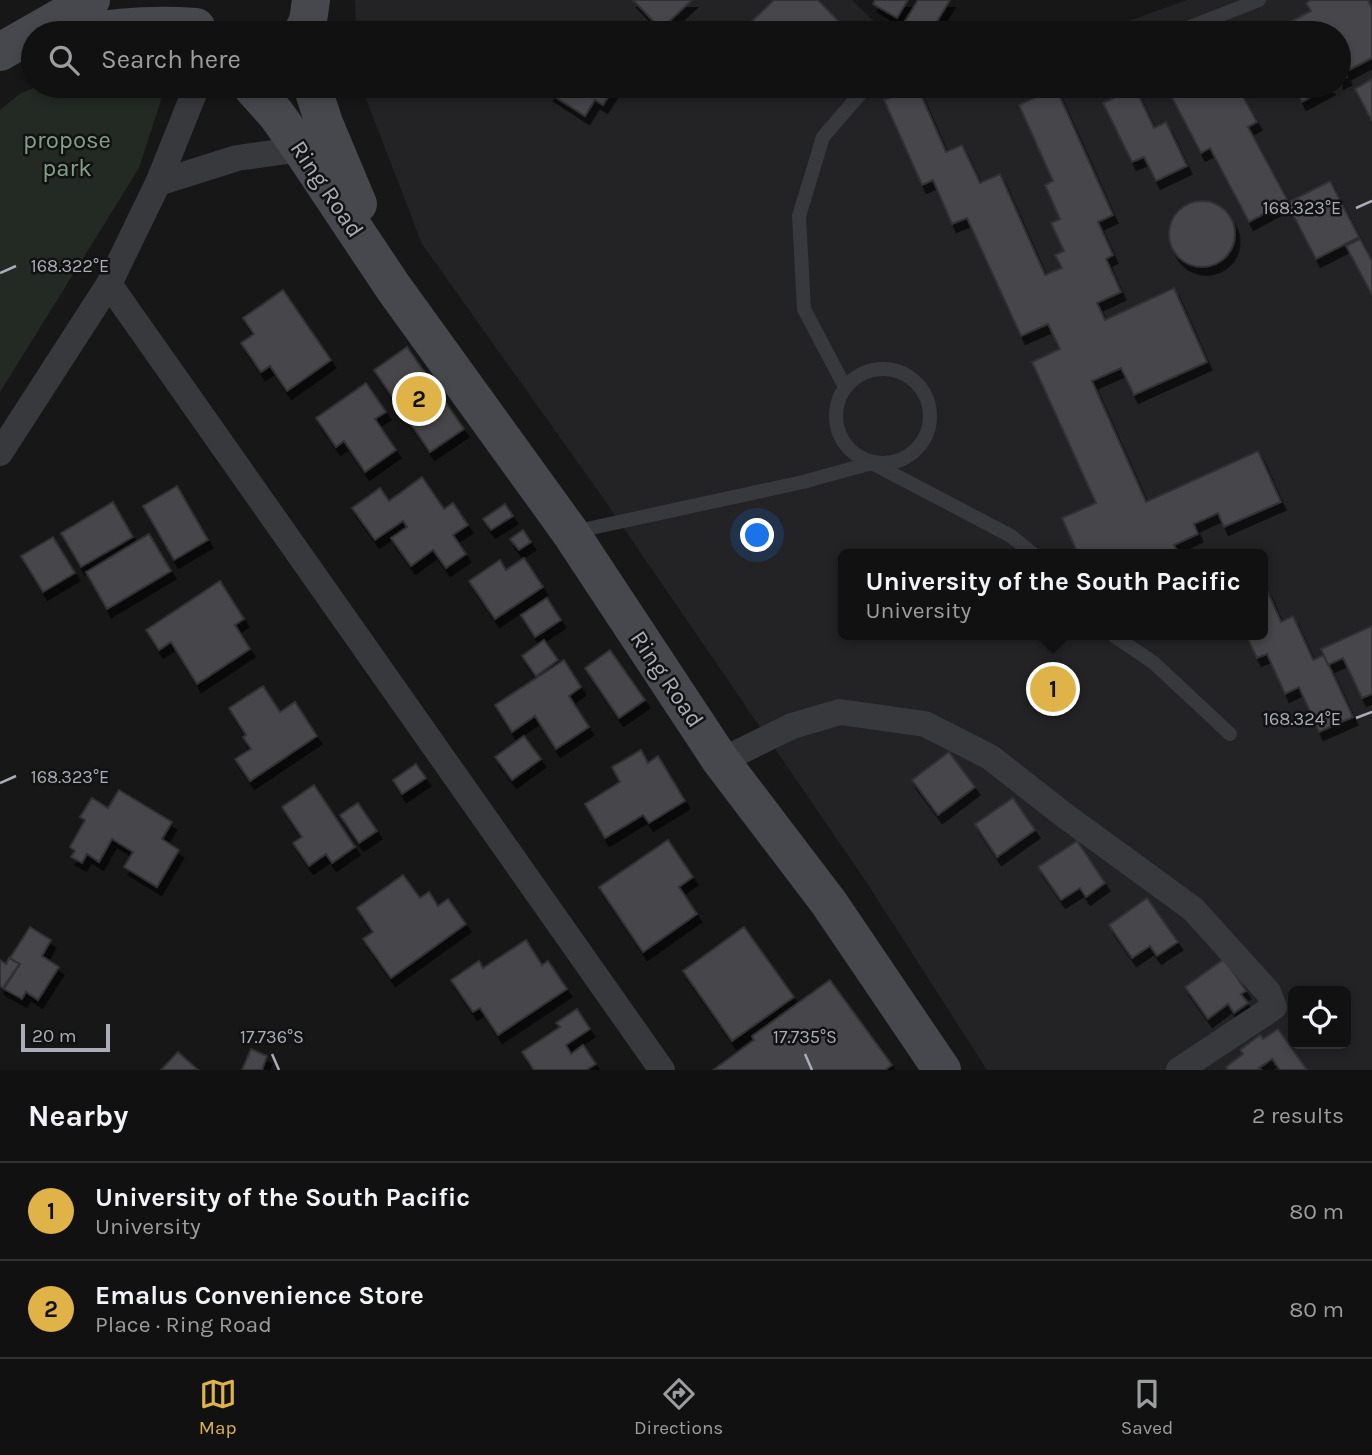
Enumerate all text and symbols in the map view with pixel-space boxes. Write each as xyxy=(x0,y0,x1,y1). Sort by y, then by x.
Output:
search box xyxy=(21,21,1351,98)
icon: search xyxy=(45,41,83,79)
text: Search here xyxy=(101,44,241,75)
park label: propose park xyxy=(23,126,111,182)
street label: Ring Road xyxy=(284,135,370,243)
text: 168.323°E xyxy=(1263,197,1341,219)
text: 168.322°E xyxy=(31,255,109,277)
pin: 2 xyxy=(396,373,442,425)
your location xyxy=(740,518,774,552)
popup xyxy=(838,549,1268,640)
text: University of the South Pacific xyxy=(865,566,1241,597)
text: University xyxy=(865,597,971,624)
street label: Ring Road xyxy=(624,625,710,733)
pin: 1 xyxy=(1030,663,1076,715)
text: 168.324°E xyxy=(1263,708,1341,730)
text: 168.323°E xyxy=(31,766,109,788)
map controls xyxy=(1288,986,1351,1049)
button: locate xyxy=(1288,986,1351,1049)
scale bar xyxy=(21,1021,110,1053)
text: 20 m xyxy=(32,1025,77,1047)
text: 17.736°S xyxy=(240,1026,304,1048)
text: 17.735°S xyxy=(773,1026,837,1048)
text: Nearby xyxy=(28,1098,128,1134)
text: 2 results xyxy=(1252,1102,1344,1129)
text: University of the South Pacific xyxy=(95,1182,470,1213)
text: 1 xyxy=(47,1198,55,1225)
text: 80 m xyxy=(1289,1198,1344,1225)
text: University xyxy=(95,1213,201,1240)
text: Emalus Convenience Store xyxy=(95,1280,424,1311)
text: 2 xyxy=(44,1296,58,1323)
text: 80 m xyxy=(1289,1296,1344,1323)
text: Place · Ring Road xyxy=(95,1311,272,1338)
tab: Map xyxy=(199,1375,237,1439)
tab: Directions xyxy=(634,1375,723,1439)
tab: Saved xyxy=(1121,1375,1173,1439)

